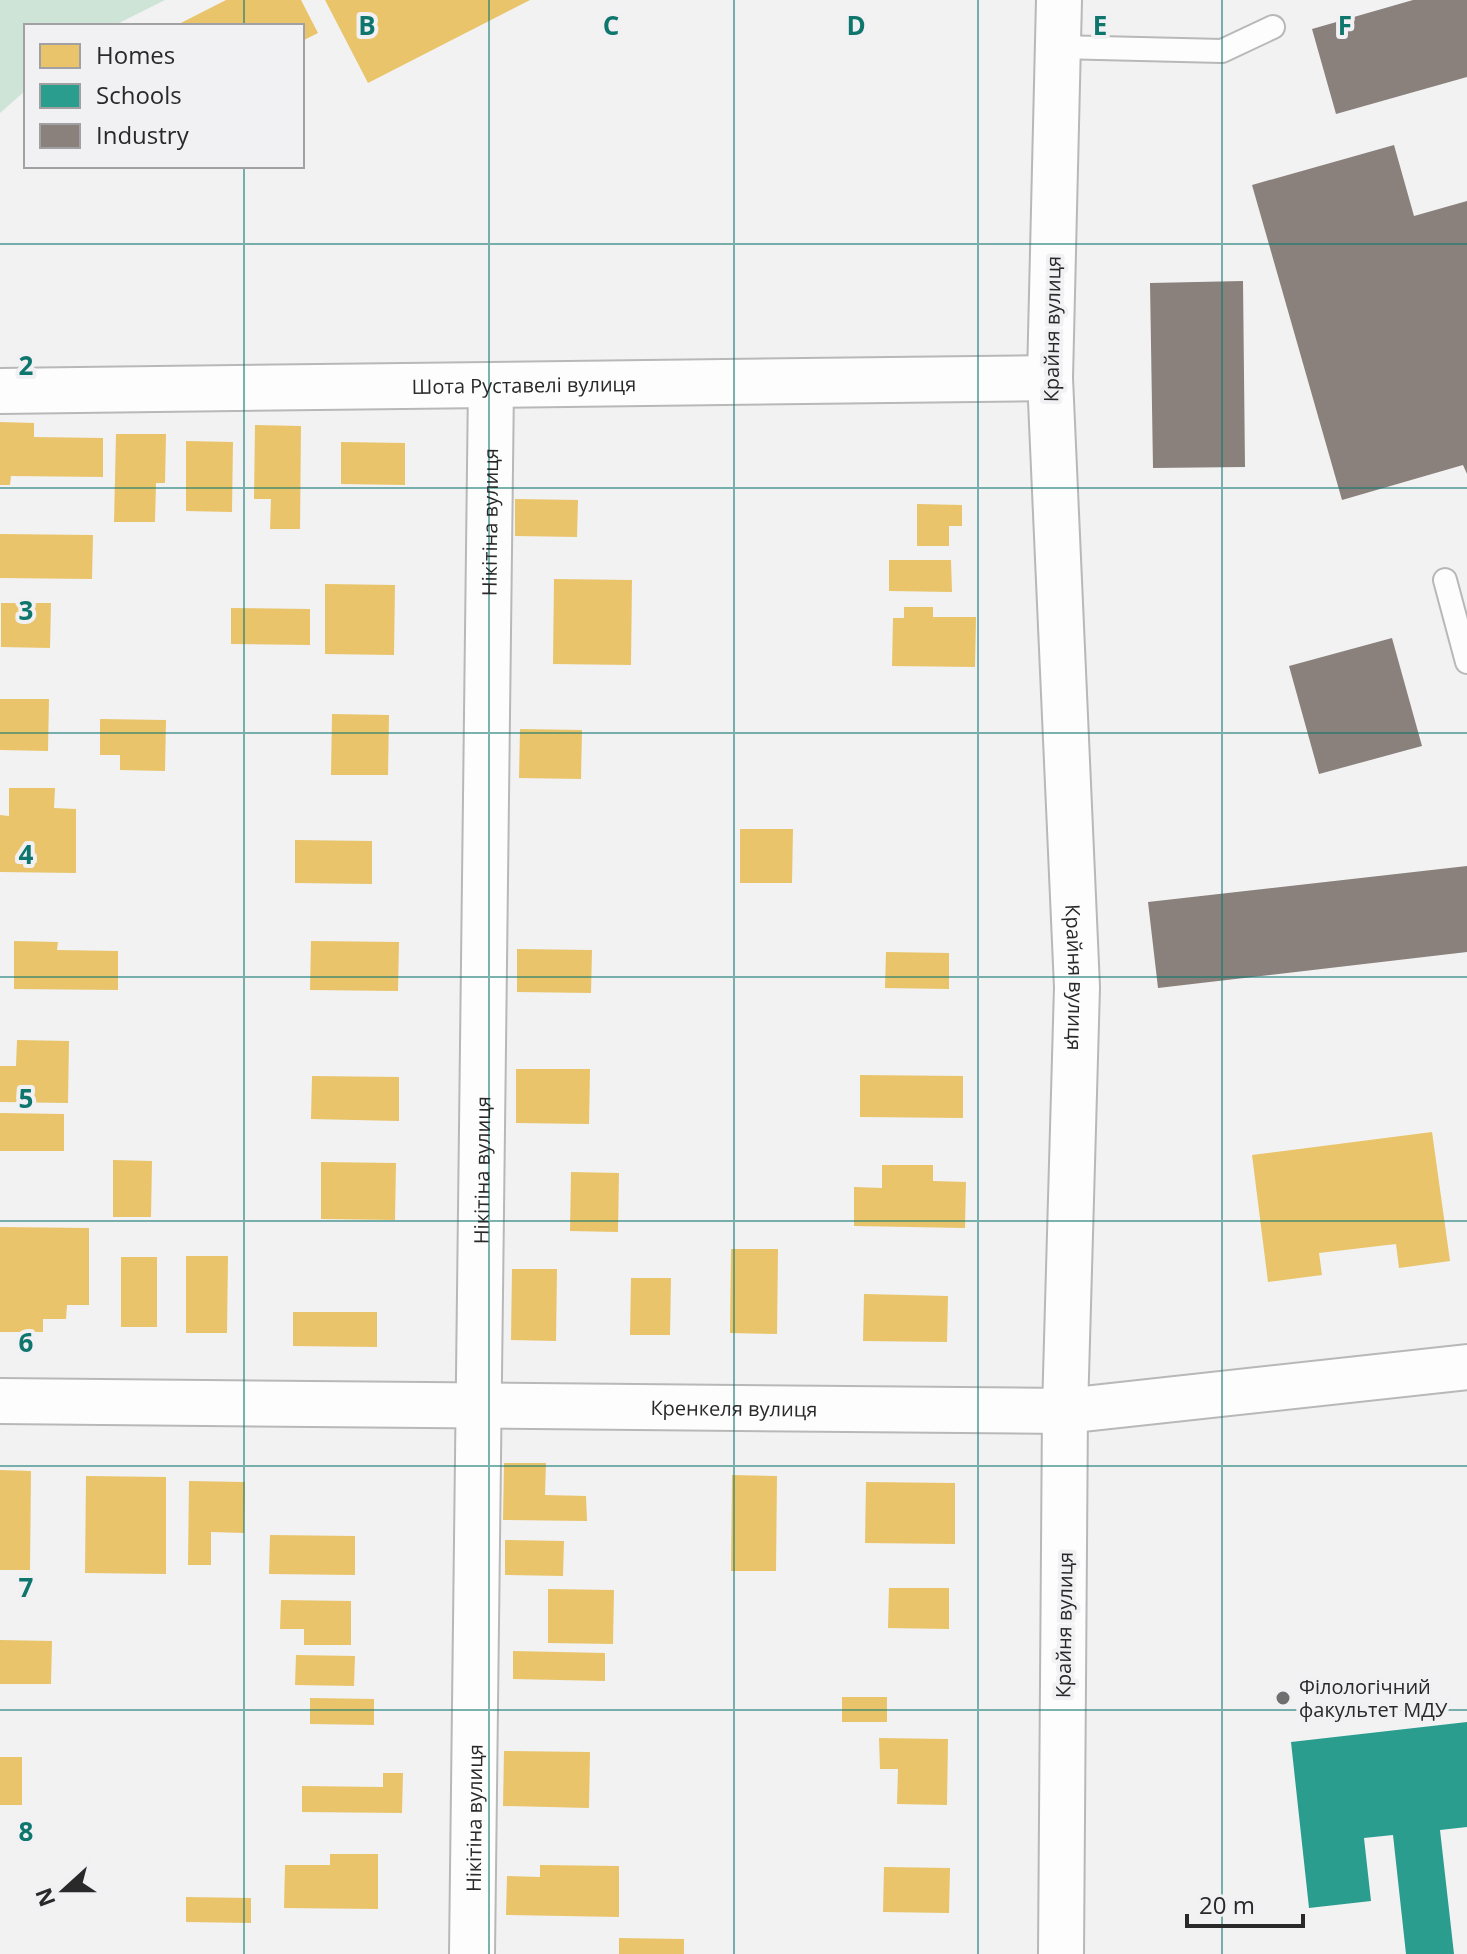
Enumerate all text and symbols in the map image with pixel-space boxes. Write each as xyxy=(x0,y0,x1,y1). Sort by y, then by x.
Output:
text: B xyxy=(358,7,376,43)
text: C xyxy=(603,7,619,43)
text: D xyxy=(846,7,866,43)
text: E xyxy=(1093,7,1107,43)
text: F xyxy=(1338,7,1352,43)
legend xyxy=(24,24,304,168)
text: Homes xyxy=(96,38,175,71)
text: Schools xyxy=(96,78,182,111)
text: Industry xyxy=(96,118,190,151)
street label: Крайня вулиця xyxy=(1037,256,1067,402)
text: 2 xyxy=(19,347,34,383)
street label: Шота Руставелі вулиця xyxy=(412,370,636,399)
street label: Нікітіна вулиця xyxy=(475,448,504,596)
text: 3 xyxy=(19,592,33,628)
text: 4 xyxy=(19,836,34,872)
street label: Крайня вулиця xyxy=(1060,904,1091,1051)
text: 5 xyxy=(19,1080,33,1116)
street label: Нікітіна вулиця xyxy=(467,1096,496,1244)
text: 6 xyxy=(19,1324,34,1360)
street label: Кренкеля вулиця xyxy=(650,1394,818,1422)
street label: Крайня вулиця xyxy=(1049,1552,1079,1698)
text: 7 xyxy=(19,1569,34,1605)
place label: Філологічний факультет МДУ xyxy=(1299,1673,1448,1723)
marker: Філологічний факультет МДУ xyxy=(1274,1689,1292,1707)
street label: Нікітіна вулиця xyxy=(459,1744,488,1892)
text: 8 xyxy=(19,1813,33,1849)
north arrow xyxy=(24,1850,104,1930)
scale bar xyxy=(1187,1878,1303,1928)
text: N xyxy=(27,1884,62,1911)
text: 20 m xyxy=(1199,1888,1255,1921)

